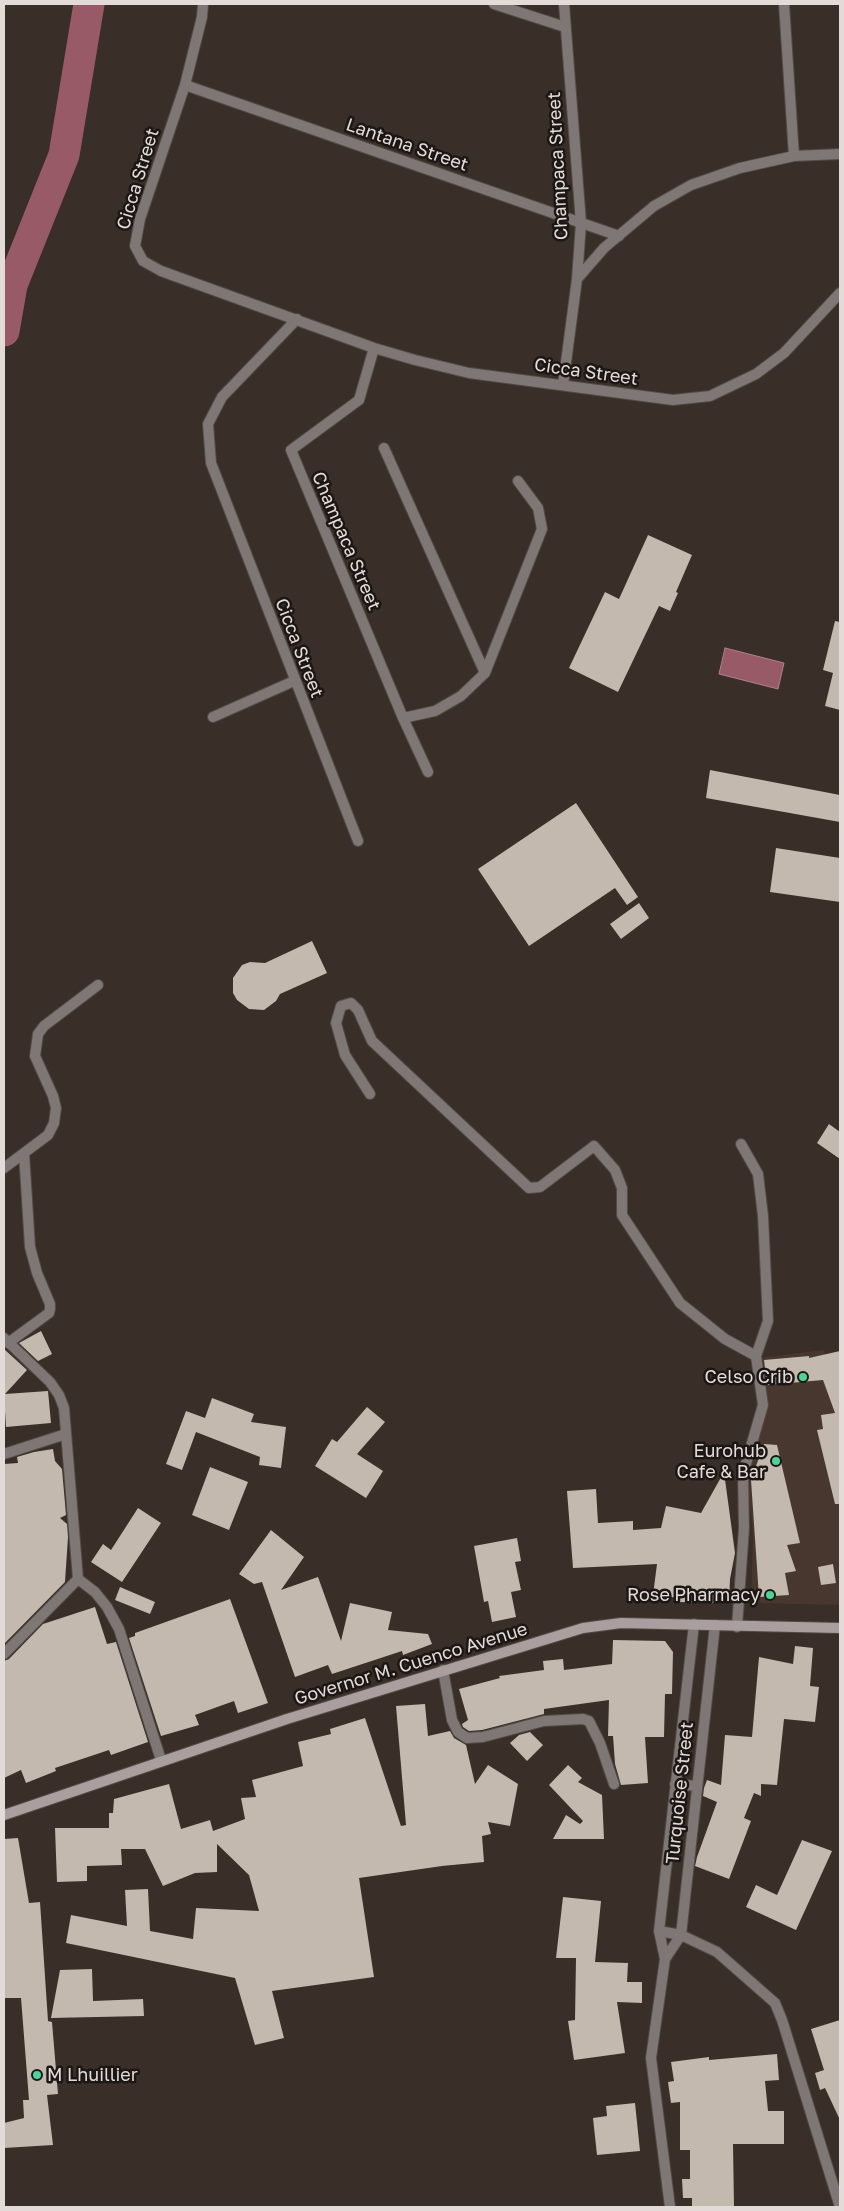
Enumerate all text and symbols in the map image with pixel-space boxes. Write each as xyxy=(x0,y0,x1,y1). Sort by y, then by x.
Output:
street label: Champaca Street xyxy=(543,91,573,241)
street label: Lantana Street xyxy=(343,114,471,176)
street label: Cicca Street xyxy=(112,126,164,232)
street label: Cicca Street xyxy=(533,354,639,390)
street label: Champaca Street xyxy=(307,468,385,614)
street label: Cicca Street xyxy=(270,595,328,701)
place label: Celso Crib xyxy=(705,1366,793,1388)
marker: Celso Crib xyxy=(797,1371,809,1383)
place label: Eurohub Cafe & Bar xyxy=(676,1440,766,1482)
marker: Eurohub Cafe & Bar xyxy=(770,1455,782,1467)
place label: Rose Pharmacy xyxy=(627,1584,760,1606)
marker: Rose Pharmacy xyxy=(764,1589,776,1601)
street label: Governor M. Cuenco Avenue xyxy=(292,1618,530,1710)
street label: Turquoise Street xyxy=(662,1721,698,1865)
place label: M Lhuillier xyxy=(47,2064,138,2086)
marker: M Lhuillier xyxy=(31,2069,43,2081)

